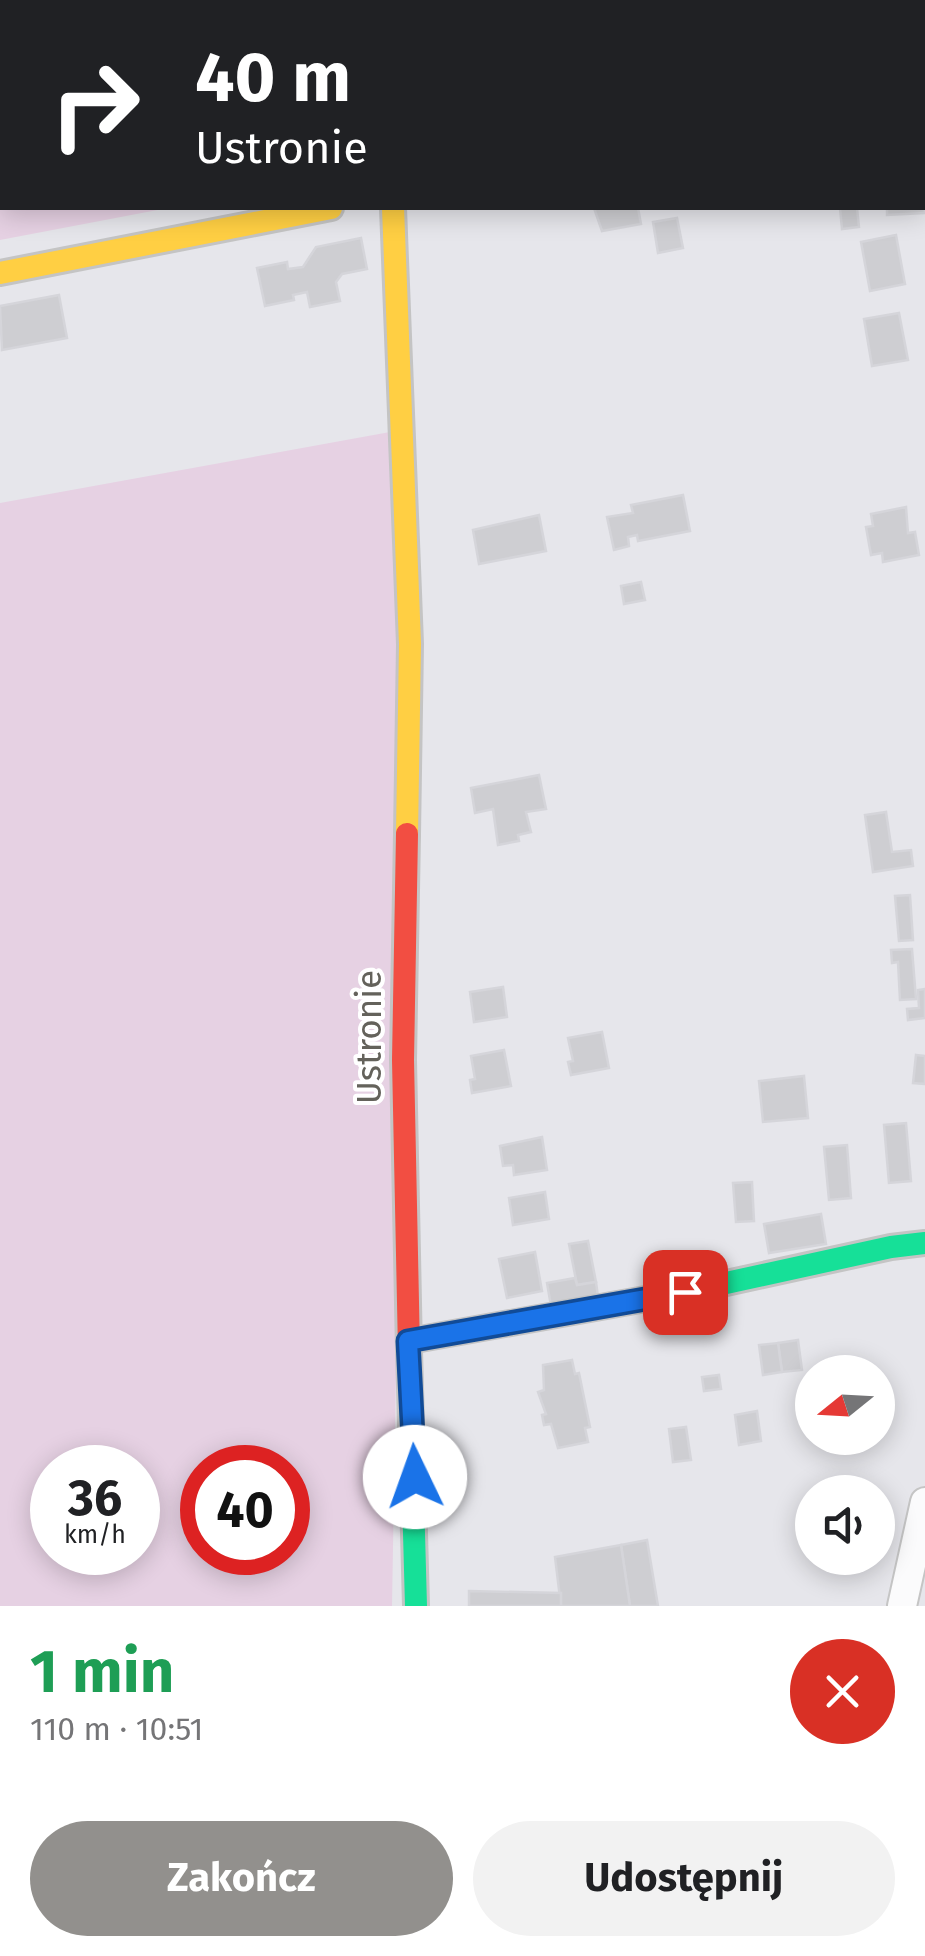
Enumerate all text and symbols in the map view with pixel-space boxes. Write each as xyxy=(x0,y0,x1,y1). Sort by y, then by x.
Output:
text: 40 m xyxy=(195,36,351,120)
icon: right xyxy=(30,40,160,170)
text: Ustronie xyxy=(195,121,368,175)
street label: Ustronie xyxy=(348,970,390,1104)
pin xyxy=(643,1250,728,1335)
icon: arrive xyxy=(658,1265,713,1320)
north arrow xyxy=(795,1355,895,1455)
map controls xyxy=(795,1355,895,1575)
position arrow xyxy=(363,1425,467,1529)
speed limit sign: 40 xyxy=(180,1445,310,1575)
text: 36 xyxy=(68,1468,122,1528)
button: sound xyxy=(795,1475,895,1575)
text: km/h xyxy=(64,1520,126,1550)
text: 1 min xyxy=(30,1636,174,1708)
button: close xyxy=(790,1639,895,1744)
text: 110 m · 10:51 xyxy=(30,1710,203,1748)
button: Zakończ xyxy=(30,1821,453,1936)
button: Udostępnij xyxy=(473,1821,895,1936)

